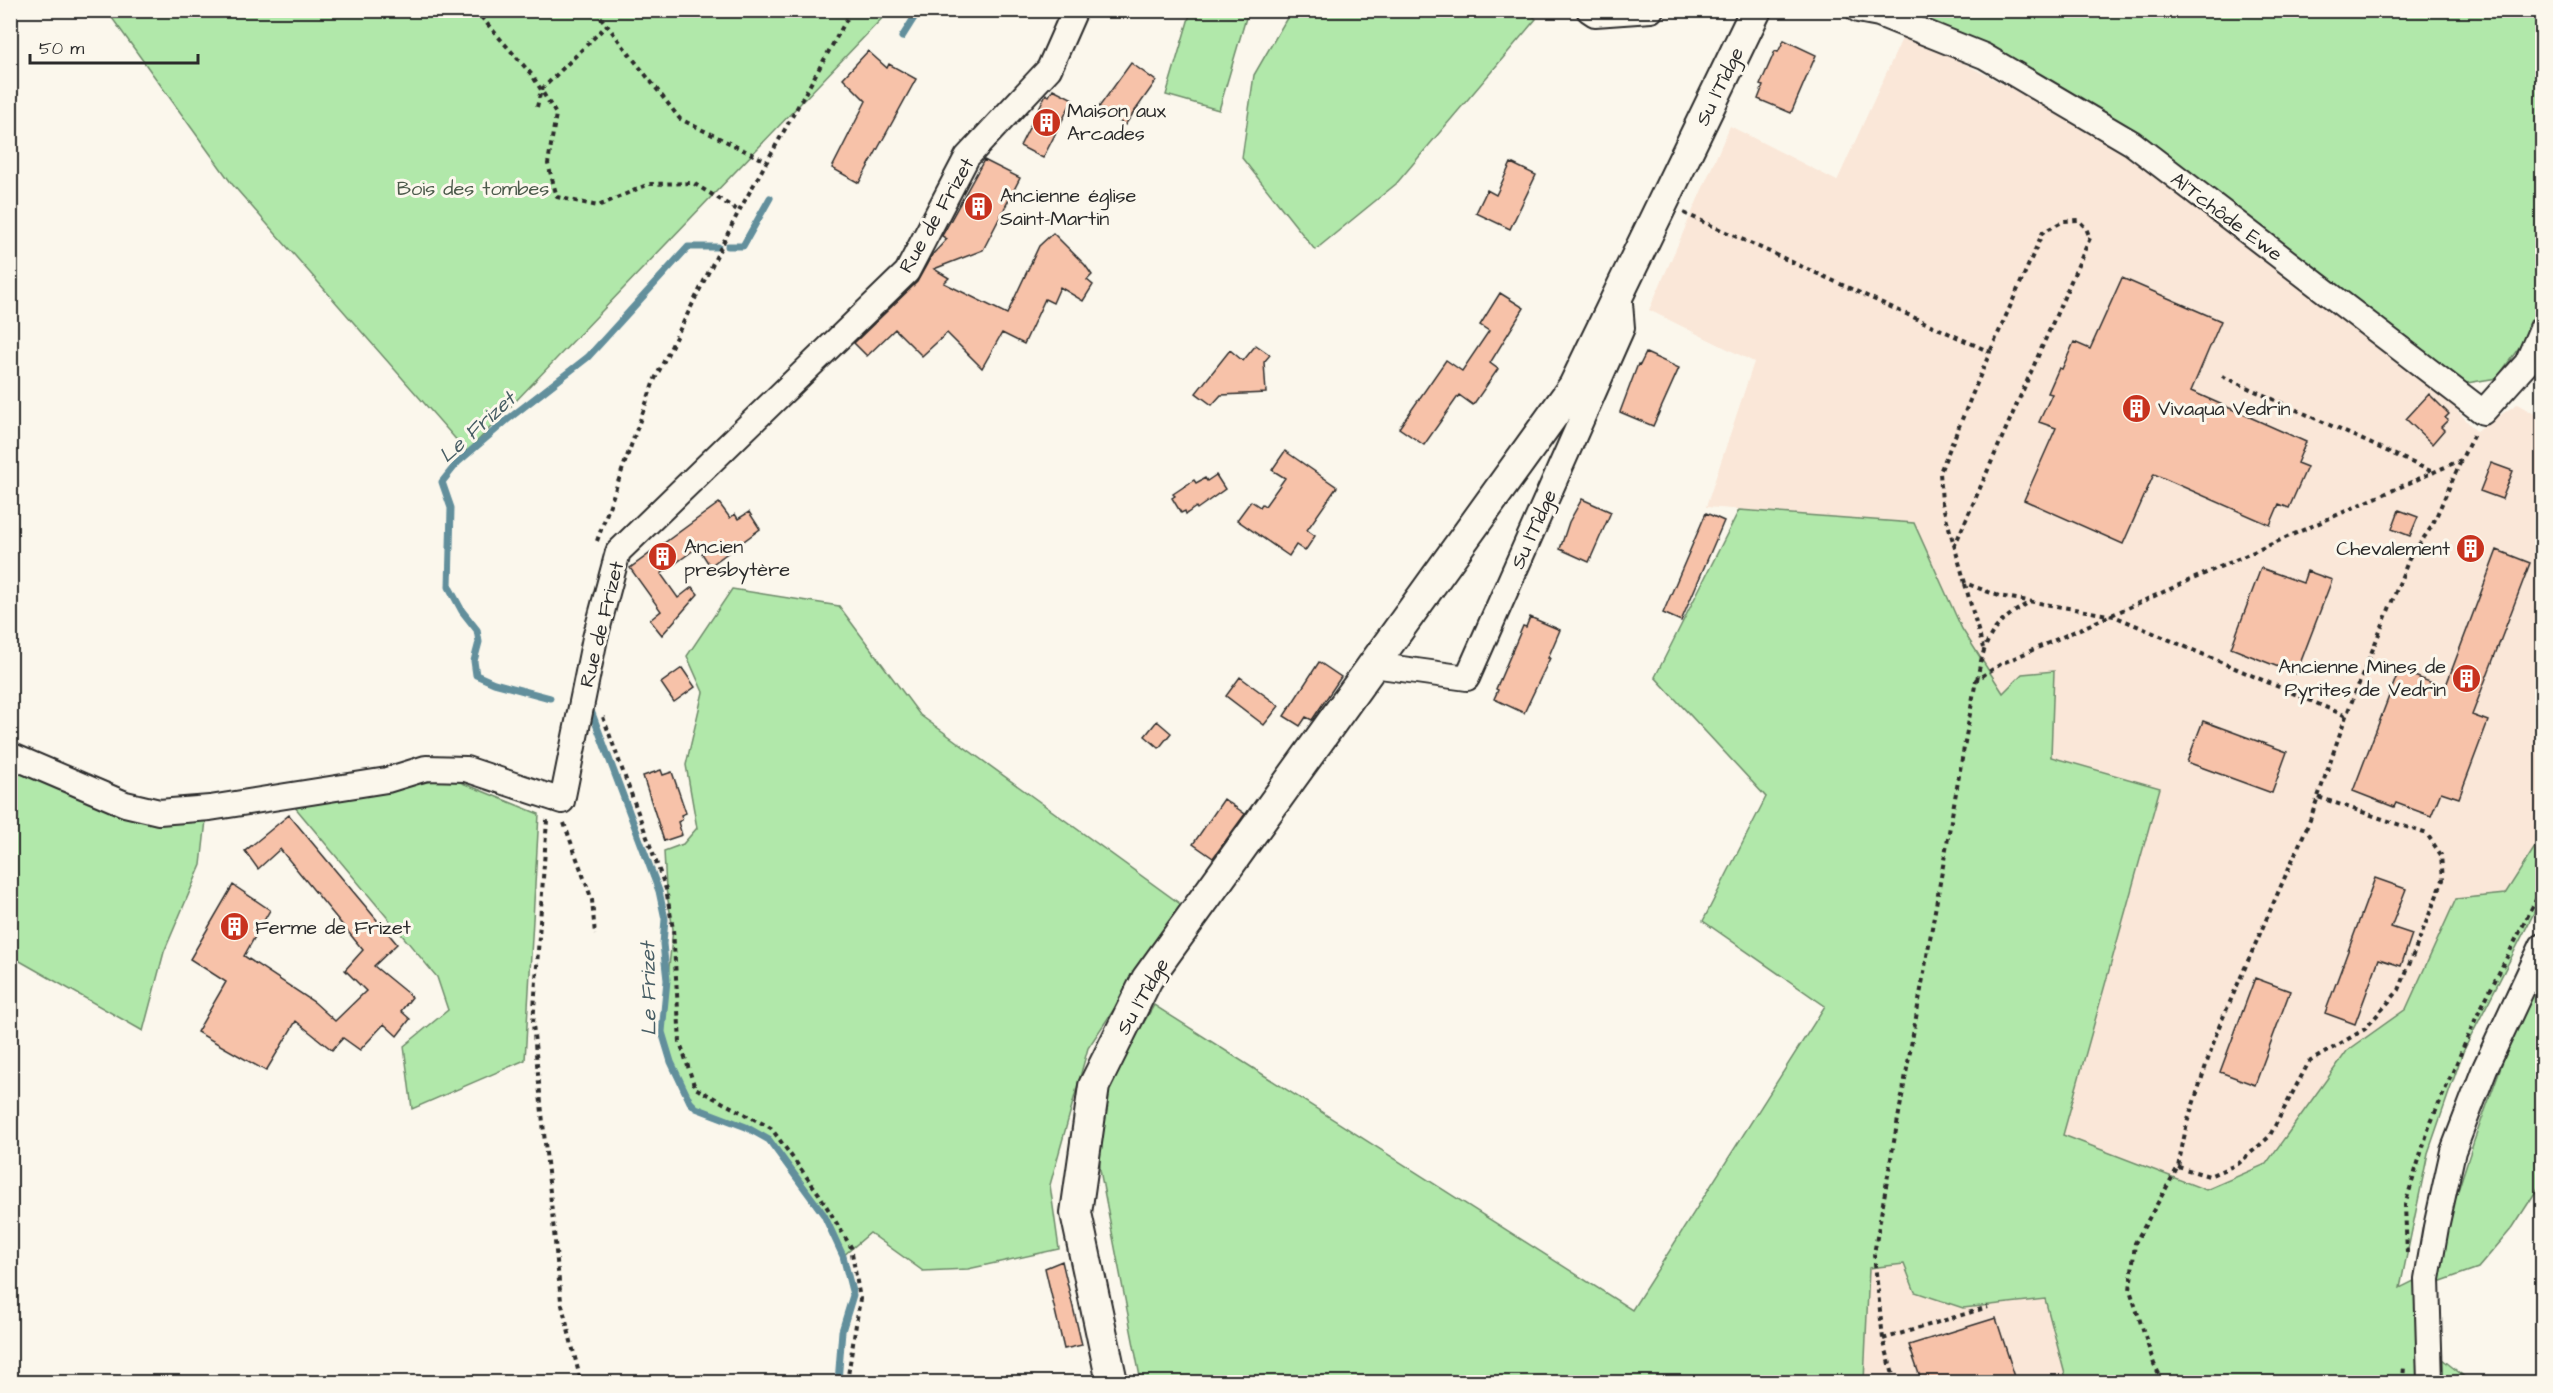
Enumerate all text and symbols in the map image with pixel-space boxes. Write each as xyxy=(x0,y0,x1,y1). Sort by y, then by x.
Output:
scale bar xyxy=(30,27,198,65)
text: 50 m xyxy=(39,36,84,61)
street label: Su l'Tîdge xyxy=(1689,42,1752,131)
place label: Maison aux Arcades xyxy=(1067,97,1166,148)
building icon: Maison aux Arcades xyxy=(1030,106,1062,138)
street label: Rue de Frizet xyxy=(892,153,981,278)
street label: Al'Tchôde Ewe xyxy=(2165,165,2288,268)
park label: Bois des tombes xyxy=(397,175,549,203)
place label: Ancienne église Saint-Martin xyxy=(1000,182,1136,233)
building icon: Ancienne église Saint-Martin xyxy=(963,190,995,222)
water label: Le Frizet xyxy=(433,384,524,470)
building icon: Vivaqua Vedrin xyxy=(2121,392,2153,424)
place label: Vivaqua Vedrin xyxy=(2158,395,2290,423)
street label: Su l'Tîdge xyxy=(1504,485,1565,574)
building icon: Chevalement xyxy=(2455,532,2487,564)
place label: Ancien presbytère xyxy=(684,533,790,585)
place label: Chevalement xyxy=(2336,535,2450,563)
building icon: Ancien presbytère xyxy=(647,541,679,573)
street label: Rue de Frizet xyxy=(573,558,631,690)
place label: Ancienne Mines de Pyrites de Vedrin xyxy=(2278,653,2446,705)
building icon: Ancienne Mines de Pyrites de Vedrin xyxy=(2451,662,2483,694)
building icon: Ferme de Frizet xyxy=(218,911,250,943)
place label: Ferme de Frizet xyxy=(255,914,411,942)
water label: Le Frizet xyxy=(633,939,664,1036)
street label: Su l'Tîdge xyxy=(1110,953,1177,1040)

